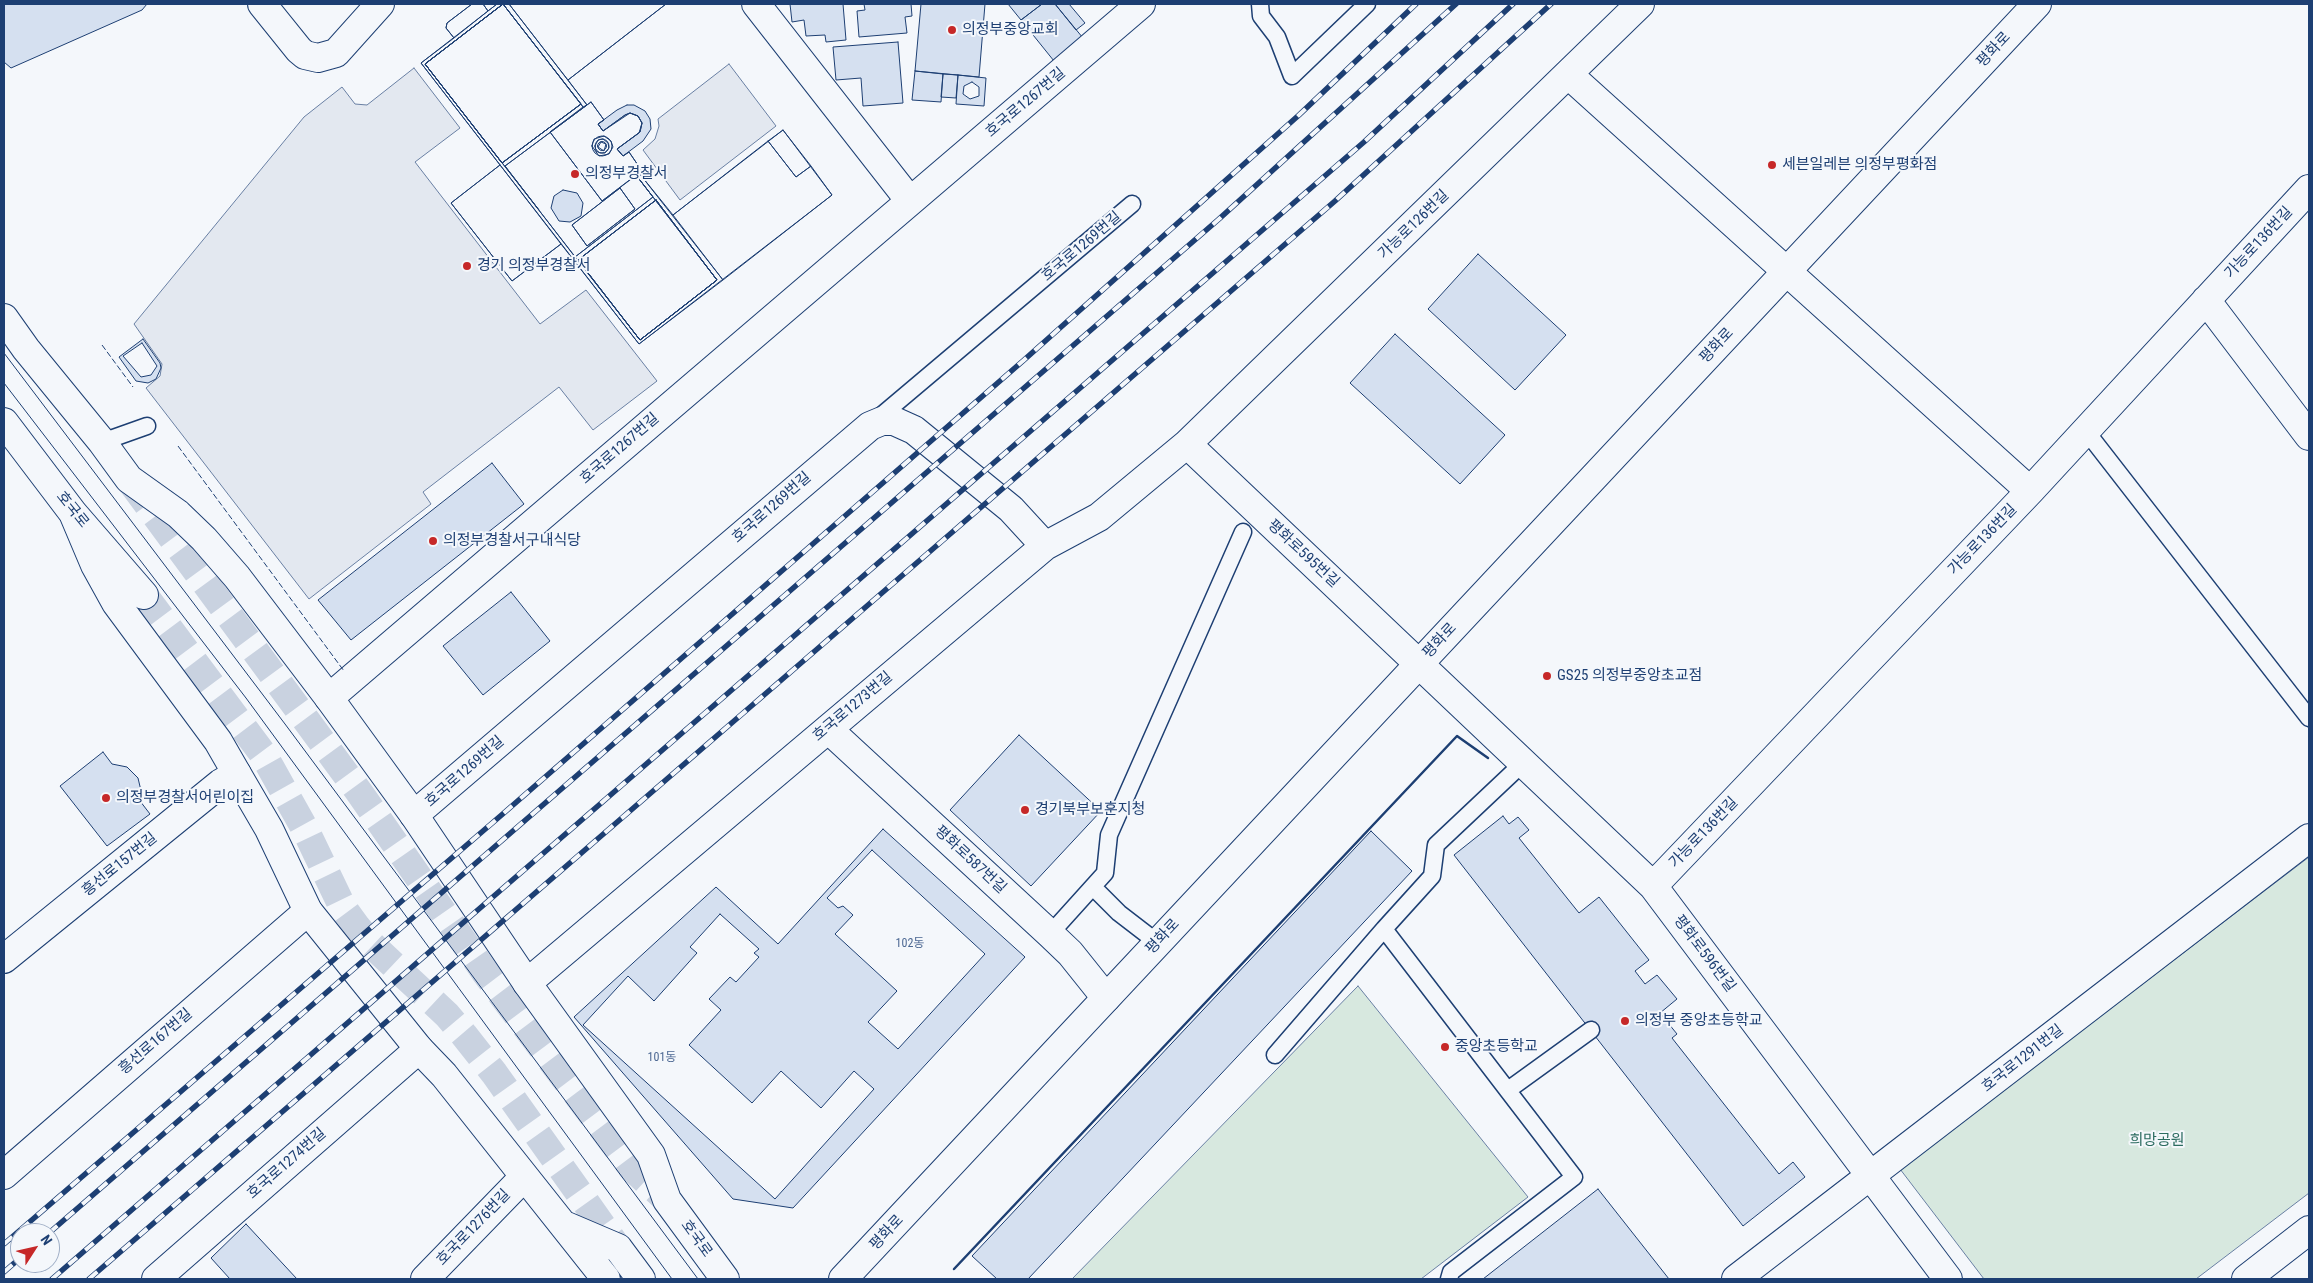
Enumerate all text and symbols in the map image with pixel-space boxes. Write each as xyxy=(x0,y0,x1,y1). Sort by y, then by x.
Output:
place label: 의정부중앙교회 xyxy=(962,21,1059,39)
marker: 의정부중앙교회 xyxy=(946,24,958,36)
street label: 평화로 xyxy=(1973,29,2015,71)
street label: 호국로1267번길 xyxy=(982,64,1070,142)
place label: 세븐일레븐 의정부평화점 xyxy=(1782,156,1937,174)
marker: 세븐일레븐 의정부평화점 xyxy=(1766,159,1778,171)
place label: 의정부경찰서 xyxy=(585,165,668,183)
marker: 의정부경찰서 xyxy=(569,168,581,180)
street label: 가능로126번길 xyxy=(1375,187,1453,263)
street label: 가능로136번길 xyxy=(2221,204,2297,282)
street label: 호국로1269번길 xyxy=(1038,208,1126,286)
place label: 경기 의정부경찰서 xyxy=(477,257,591,275)
marker: 경기 의정부경찰서 xyxy=(461,260,473,272)
street label: 평화로 xyxy=(1696,325,1738,367)
street label: 호국로1267번길 xyxy=(577,410,663,488)
street label: 호국로1269번길 xyxy=(729,469,815,547)
street label: 호국로 xyxy=(52,488,92,532)
street label: 가능로136번길 xyxy=(1945,501,2021,579)
street label: 평화로595번길 xyxy=(1264,516,1342,592)
place label: 의정부경찰서구내식당 xyxy=(443,532,581,550)
marker: 의정부경찰서구내식당 xyxy=(427,535,439,547)
street label: 평화로 xyxy=(1419,620,1461,662)
place label: GS25 의정부중앙초교점 xyxy=(1557,667,1702,685)
street label: 호국로1273번길 xyxy=(809,668,897,746)
marker: GS25 의정부중앙초교점 xyxy=(1541,670,1553,682)
street label: 호국로1269번길 xyxy=(422,733,508,811)
place label: 의정부경찰서어린이집 xyxy=(116,789,254,807)
marker: 의정부경찰서어린이집 xyxy=(100,792,112,804)
street label: 가능로136번길 xyxy=(1666,794,1742,872)
place label: 경기북부보훈지청 xyxy=(1035,801,1145,819)
marker: 경기북부보훈지청 xyxy=(1019,804,1031,816)
street label: 평화로587번길 xyxy=(931,822,1009,898)
street label: 흥선로157번길 xyxy=(79,829,161,901)
street label: 평화로596번길 xyxy=(1669,912,1739,996)
street label: 평화로 xyxy=(1142,916,1184,958)
house number: 102동 xyxy=(896,937,924,951)
street label: 흥선로167번길 xyxy=(116,1005,196,1079)
place label: 의정부 중앙초등학교 xyxy=(1635,1012,1763,1030)
marker: 의정부 중앙초등학교 xyxy=(1619,1015,1631,1027)
street label: 호국로1291번길 xyxy=(1979,1022,2067,1096)
place label: 중앙초등학교 xyxy=(1455,1038,1538,1056)
marker: 중앙초등학교 xyxy=(1439,1041,1451,1053)
house number: 101동 xyxy=(648,1051,676,1065)
street label: 호국로1274번길 xyxy=(244,1125,330,1203)
park label: 희망공원 xyxy=(2129,1132,2185,1150)
street label: 호국로1276번길 xyxy=(433,1186,515,1270)
street label: 평화로 xyxy=(866,1212,908,1254)
street label: 호국로 xyxy=(677,1217,715,1261)
north arrow xyxy=(10,1223,60,1273)
text: N xyxy=(37,1232,55,1248)

